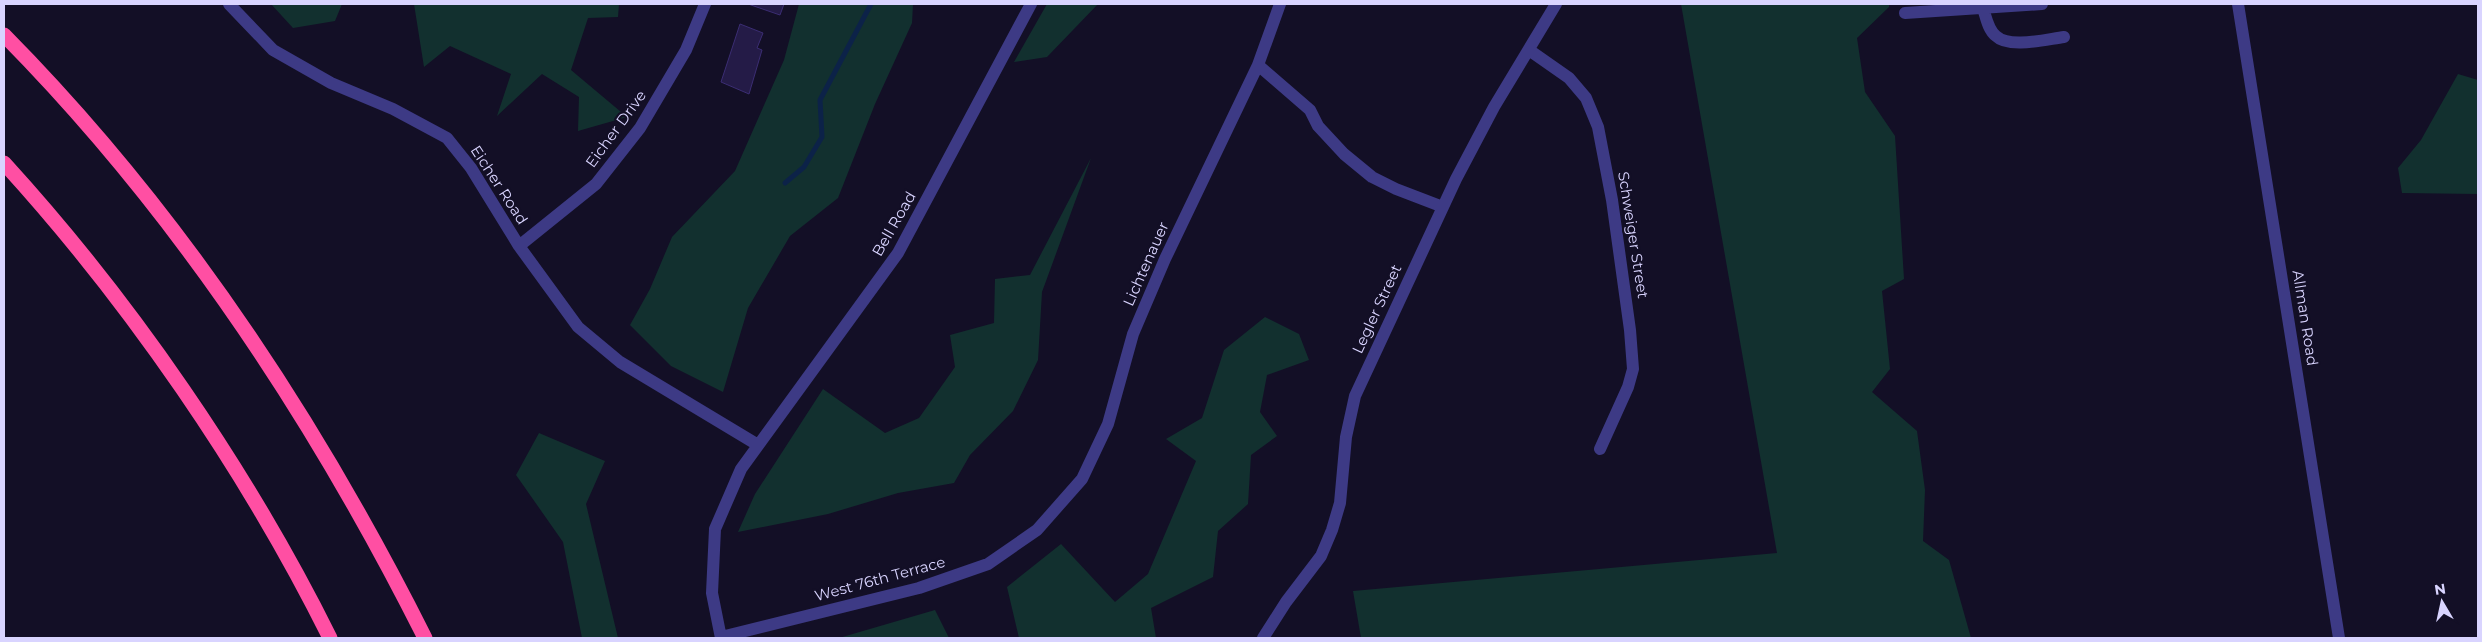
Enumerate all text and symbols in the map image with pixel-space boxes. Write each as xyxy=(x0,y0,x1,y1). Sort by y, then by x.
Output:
street label: Eicher Drive xyxy=(581,86,650,171)
street label: Eicher Road xyxy=(467,141,532,228)
street label: Schweiger Street xyxy=(1614,170,1653,300)
street label: Bell Road xyxy=(867,188,920,260)
street label: Lichtenauer xyxy=(1118,219,1173,309)
street label: Legler Street xyxy=(1348,261,1406,357)
street label: Allman Road xyxy=(2289,269,2322,367)
street label: West 76th Terrace xyxy=(812,552,947,605)
north arrow xyxy=(2417,577,2467,627)
text: N xyxy=(2433,579,2447,599)

